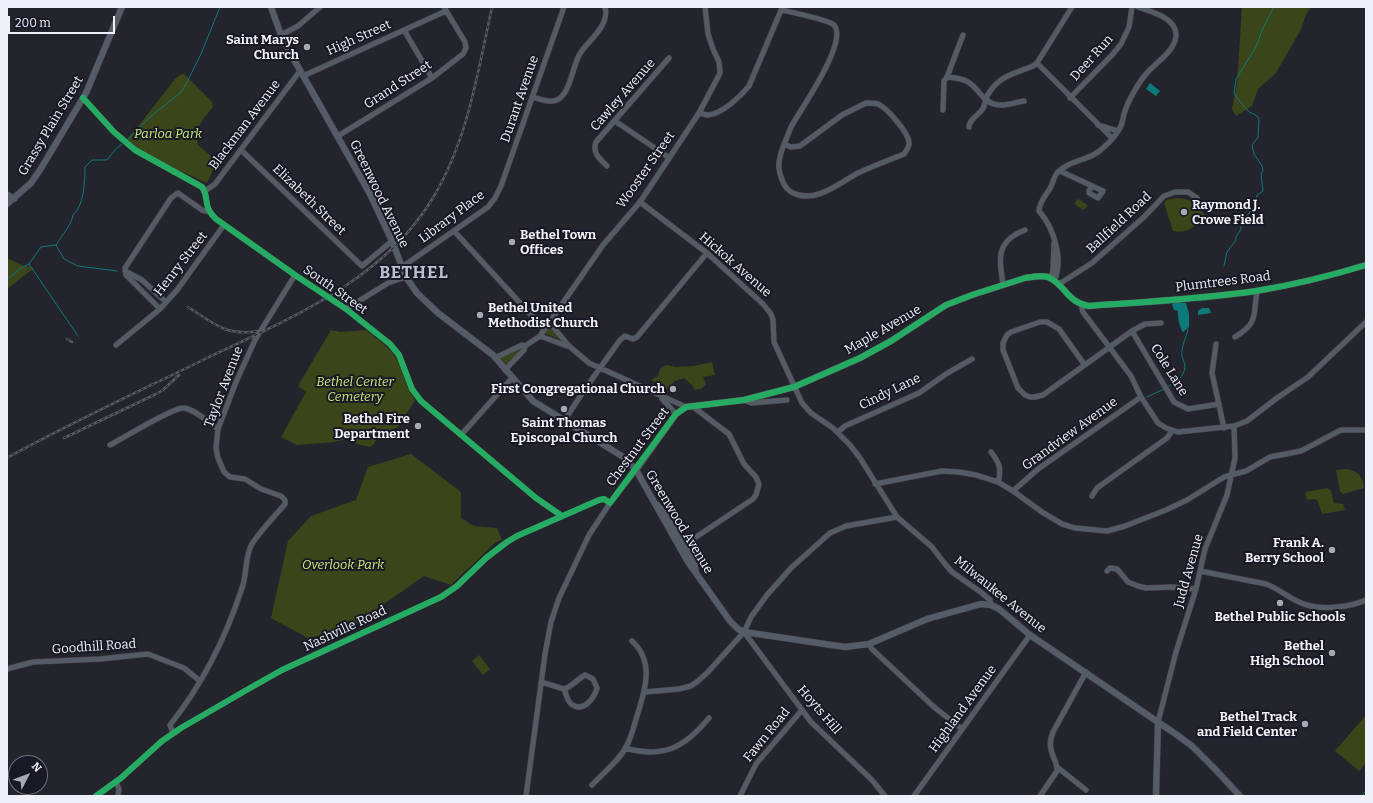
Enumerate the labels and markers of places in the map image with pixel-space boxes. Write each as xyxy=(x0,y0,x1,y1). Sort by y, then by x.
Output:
place label: Saint Marys Church xyxy=(226,32,299,63)
marker: Saint Marys Church xyxy=(302,42,312,52)
place label: Raymond J. Crowe Field xyxy=(1192,197,1264,228)
marker: Raymond J. Crowe Field xyxy=(1179,207,1189,217)
place label: Bethel Town Offices xyxy=(520,227,596,258)
marker: Bethel Town Offices xyxy=(507,237,517,247)
place label: Bethel United Methodist Church xyxy=(488,300,598,331)
marker: Bethel United Methodist Church xyxy=(475,310,485,320)
place label: First Congregational Church xyxy=(491,381,665,397)
marker: First Congregational Church xyxy=(668,384,678,394)
marker: Saint Thomas Episcopal Church xyxy=(559,404,569,414)
place label: Bethel Fire Department xyxy=(334,411,410,442)
place label: Saint Thomas Episcopal Church xyxy=(511,415,617,446)
marker: Bethel Fire Department xyxy=(413,421,423,431)
place label: Frank A. Berry School xyxy=(1245,535,1324,566)
marker: Frank A. Berry School xyxy=(1327,545,1337,555)
marker: Bethel Public Schools xyxy=(1275,598,1285,608)
place label: Bethel Public Schools xyxy=(1214,609,1346,625)
place label: Bethel High School xyxy=(1250,638,1324,669)
marker: Bethel High School xyxy=(1327,648,1337,658)
place label: Bethel Track and Field Center xyxy=(1197,709,1297,740)
marker: Bethel Track and Field Center xyxy=(1300,719,1310,729)

